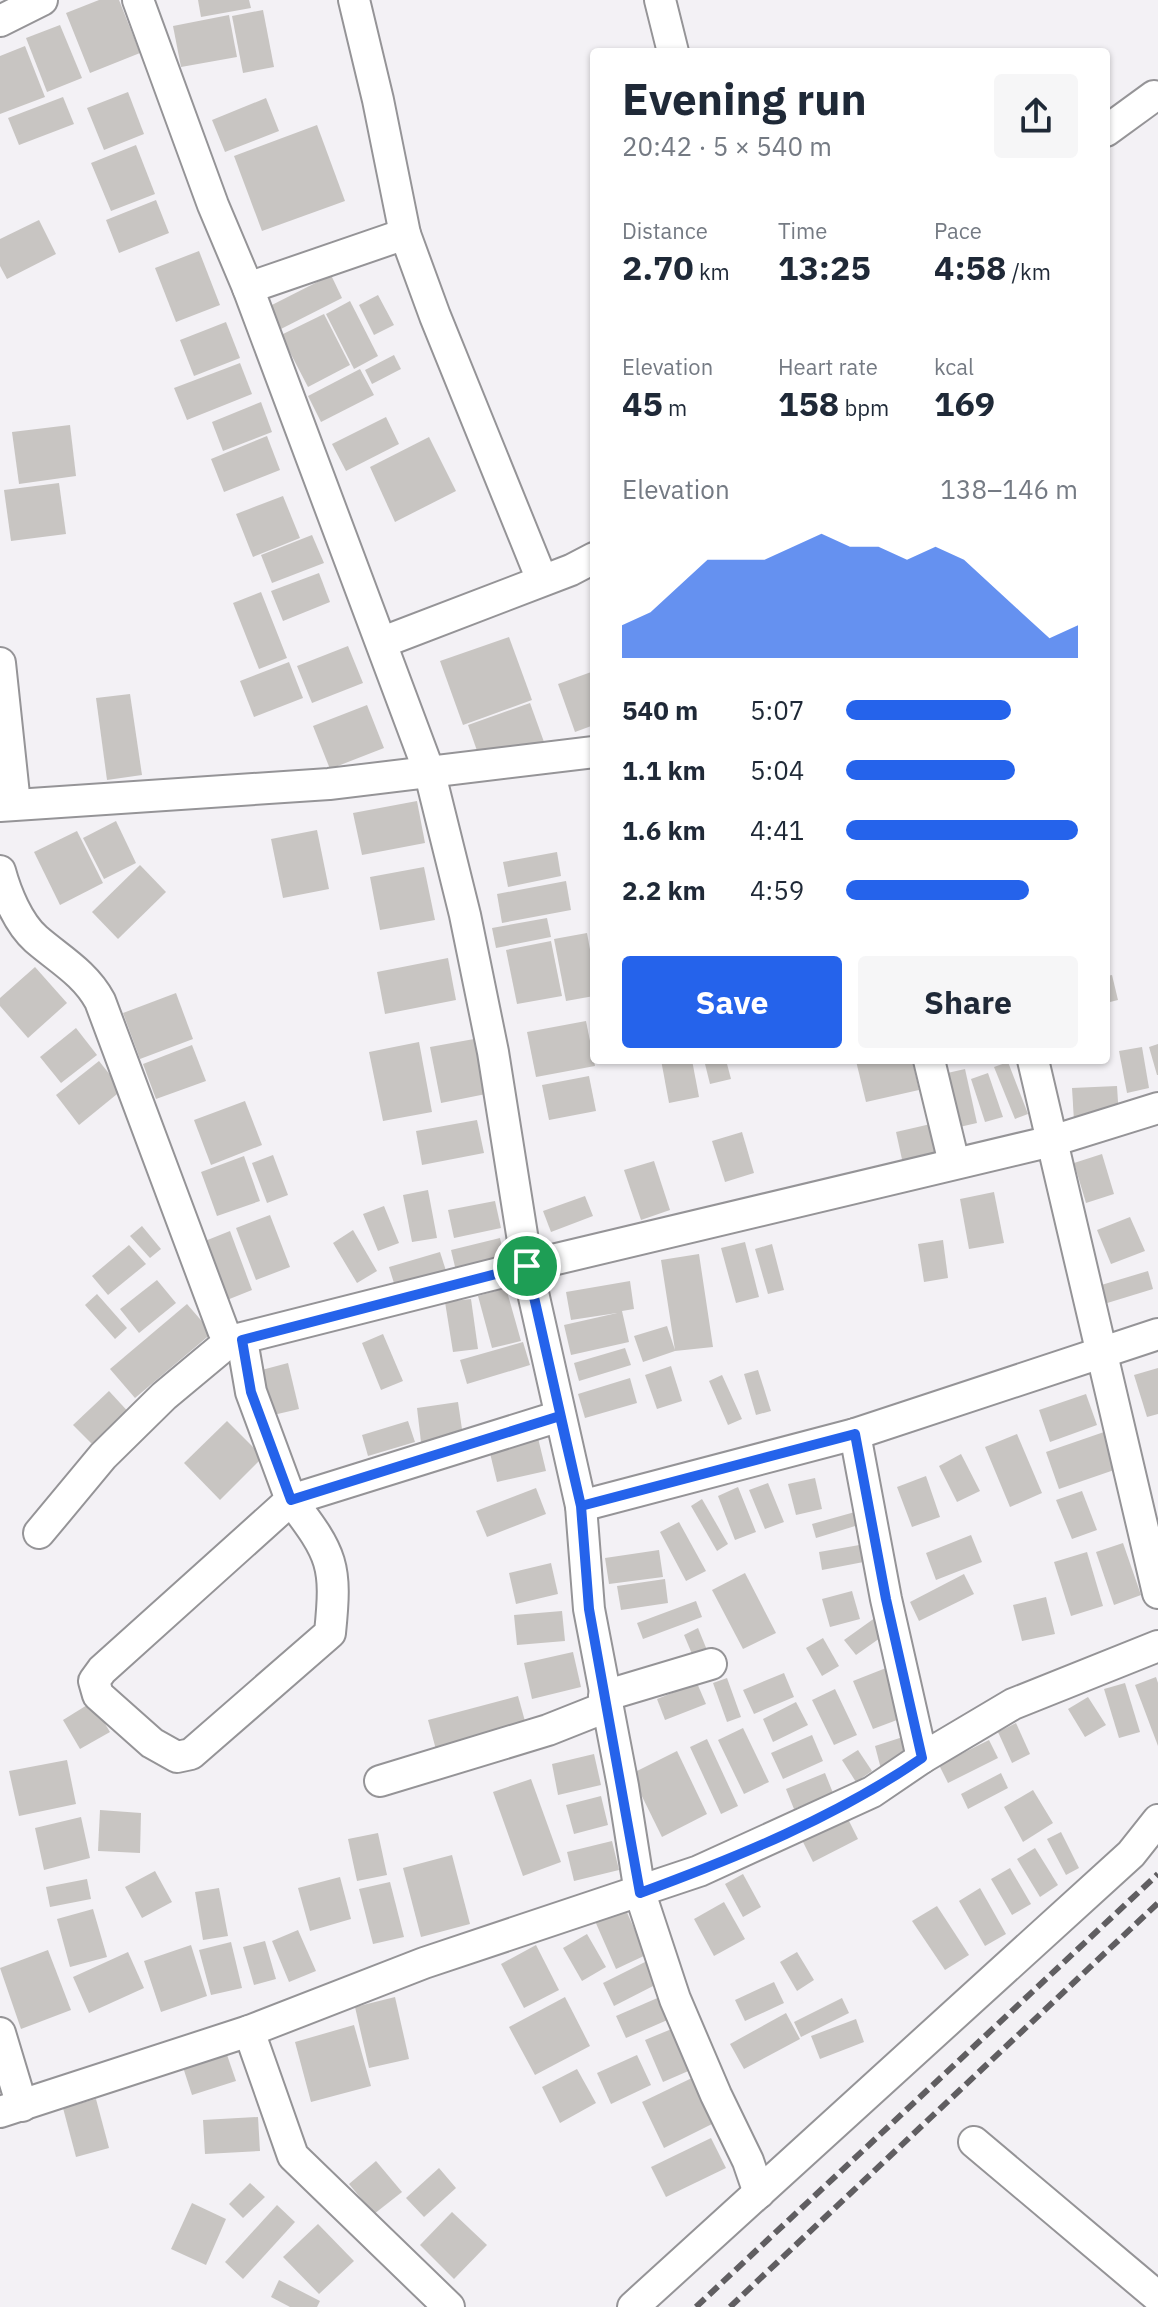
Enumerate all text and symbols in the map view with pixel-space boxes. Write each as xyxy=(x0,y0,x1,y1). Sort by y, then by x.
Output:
text: Evening run xyxy=(622,70,867,127)
button: share xyxy=(994,74,1078,158)
text: 20:42 · 5 × 540 m xyxy=(622,129,832,163)
text: Distance xyxy=(622,216,708,245)
text: Time xyxy=(778,216,827,245)
text: Pace xyxy=(934,216,982,245)
text: 2.70 xyxy=(622,245,694,289)
text: 13:25 xyxy=(778,245,871,289)
text: 4:58 xyxy=(934,245,1006,289)
text: km xyxy=(694,257,730,286)
text: /km xyxy=(1006,257,1051,286)
text: Elevation xyxy=(622,352,713,381)
text: Heart rate xyxy=(778,352,878,381)
text: kcal xyxy=(934,352,974,381)
text: 45 xyxy=(622,381,663,425)
text: 158 xyxy=(778,381,839,425)
text: 169 xyxy=(934,381,995,425)
text: m xyxy=(663,393,687,422)
text: bpm xyxy=(839,393,889,422)
text: Elevation xyxy=(622,472,730,506)
text: 138–146 m xyxy=(940,472,1078,506)
text: 540 m xyxy=(622,693,698,727)
text: 5:07 xyxy=(750,693,804,727)
text: 1.1 km xyxy=(622,753,706,787)
text: 5:04 xyxy=(750,753,804,787)
text: 1.6 km xyxy=(622,813,706,847)
text: 4:41 xyxy=(750,813,804,847)
text: 2.2 km xyxy=(622,873,706,907)
text: 4:59 xyxy=(750,873,804,907)
button: Save xyxy=(622,956,842,1048)
button: Share xyxy=(858,956,1078,1048)
pin xyxy=(493,1232,561,1300)
icon: arrive xyxy=(505,1244,549,1288)

